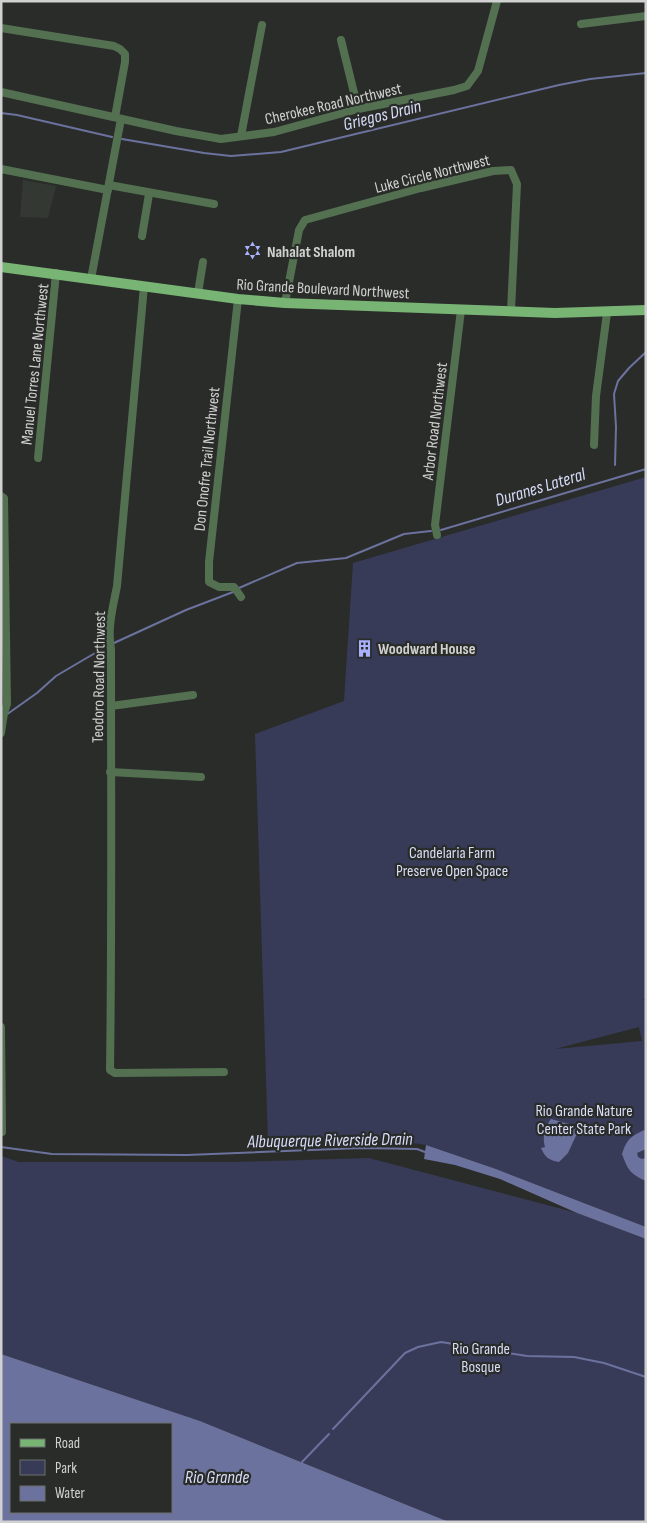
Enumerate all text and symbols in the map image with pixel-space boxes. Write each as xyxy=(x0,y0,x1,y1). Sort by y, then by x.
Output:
street label: Cherokee Road Northwest xyxy=(263,79,404,129)
water label: Griegos Drain xyxy=(341,96,424,135)
street label: Luke Circle Northwest xyxy=(373,151,492,198)
synagogue icon: Nahalat Shalom xyxy=(243,241,263,261)
place label: Nahalat Shalom xyxy=(267,243,355,262)
street label: Rio Grande Boulevard Northwest xyxy=(236,275,410,304)
street label: Manuel Torres Lane Northwest xyxy=(18,282,53,446)
street label: Arbor Road Northwest xyxy=(419,361,452,482)
street label: Don Onofre Trail Northwest xyxy=(190,386,225,532)
water label: Duranes Lateral xyxy=(493,464,588,511)
street label: Teodoro Road Northwest xyxy=(89,611,110,743)
building icon: Woodward House xyxy=(354,638,374,658)
place label: Woodward House xyxy=(378,640,476,659)
park label: Candelaria Farm Preserve Open Space xyxy=(396,844,508,881)
park label: Rio Grande Nature Center State Park xyxy=(535,1102,633,1139)
water label: Albuquerque Riverside Drain xyxy=(246,1129,413,1152)
park label: Rio Grande Bosque xyxy=(452,1340,510,1377)
legend xyxy=(10,1423,172,1513)
text: Road xyxy=(55,1434,80,1453)
text: Park xyxy=(55,1459,77,1478)
water label: Rio Grande xyxy=(185,1467,249,1488)
text: Water xyxy=(55,1484,86,1503)

